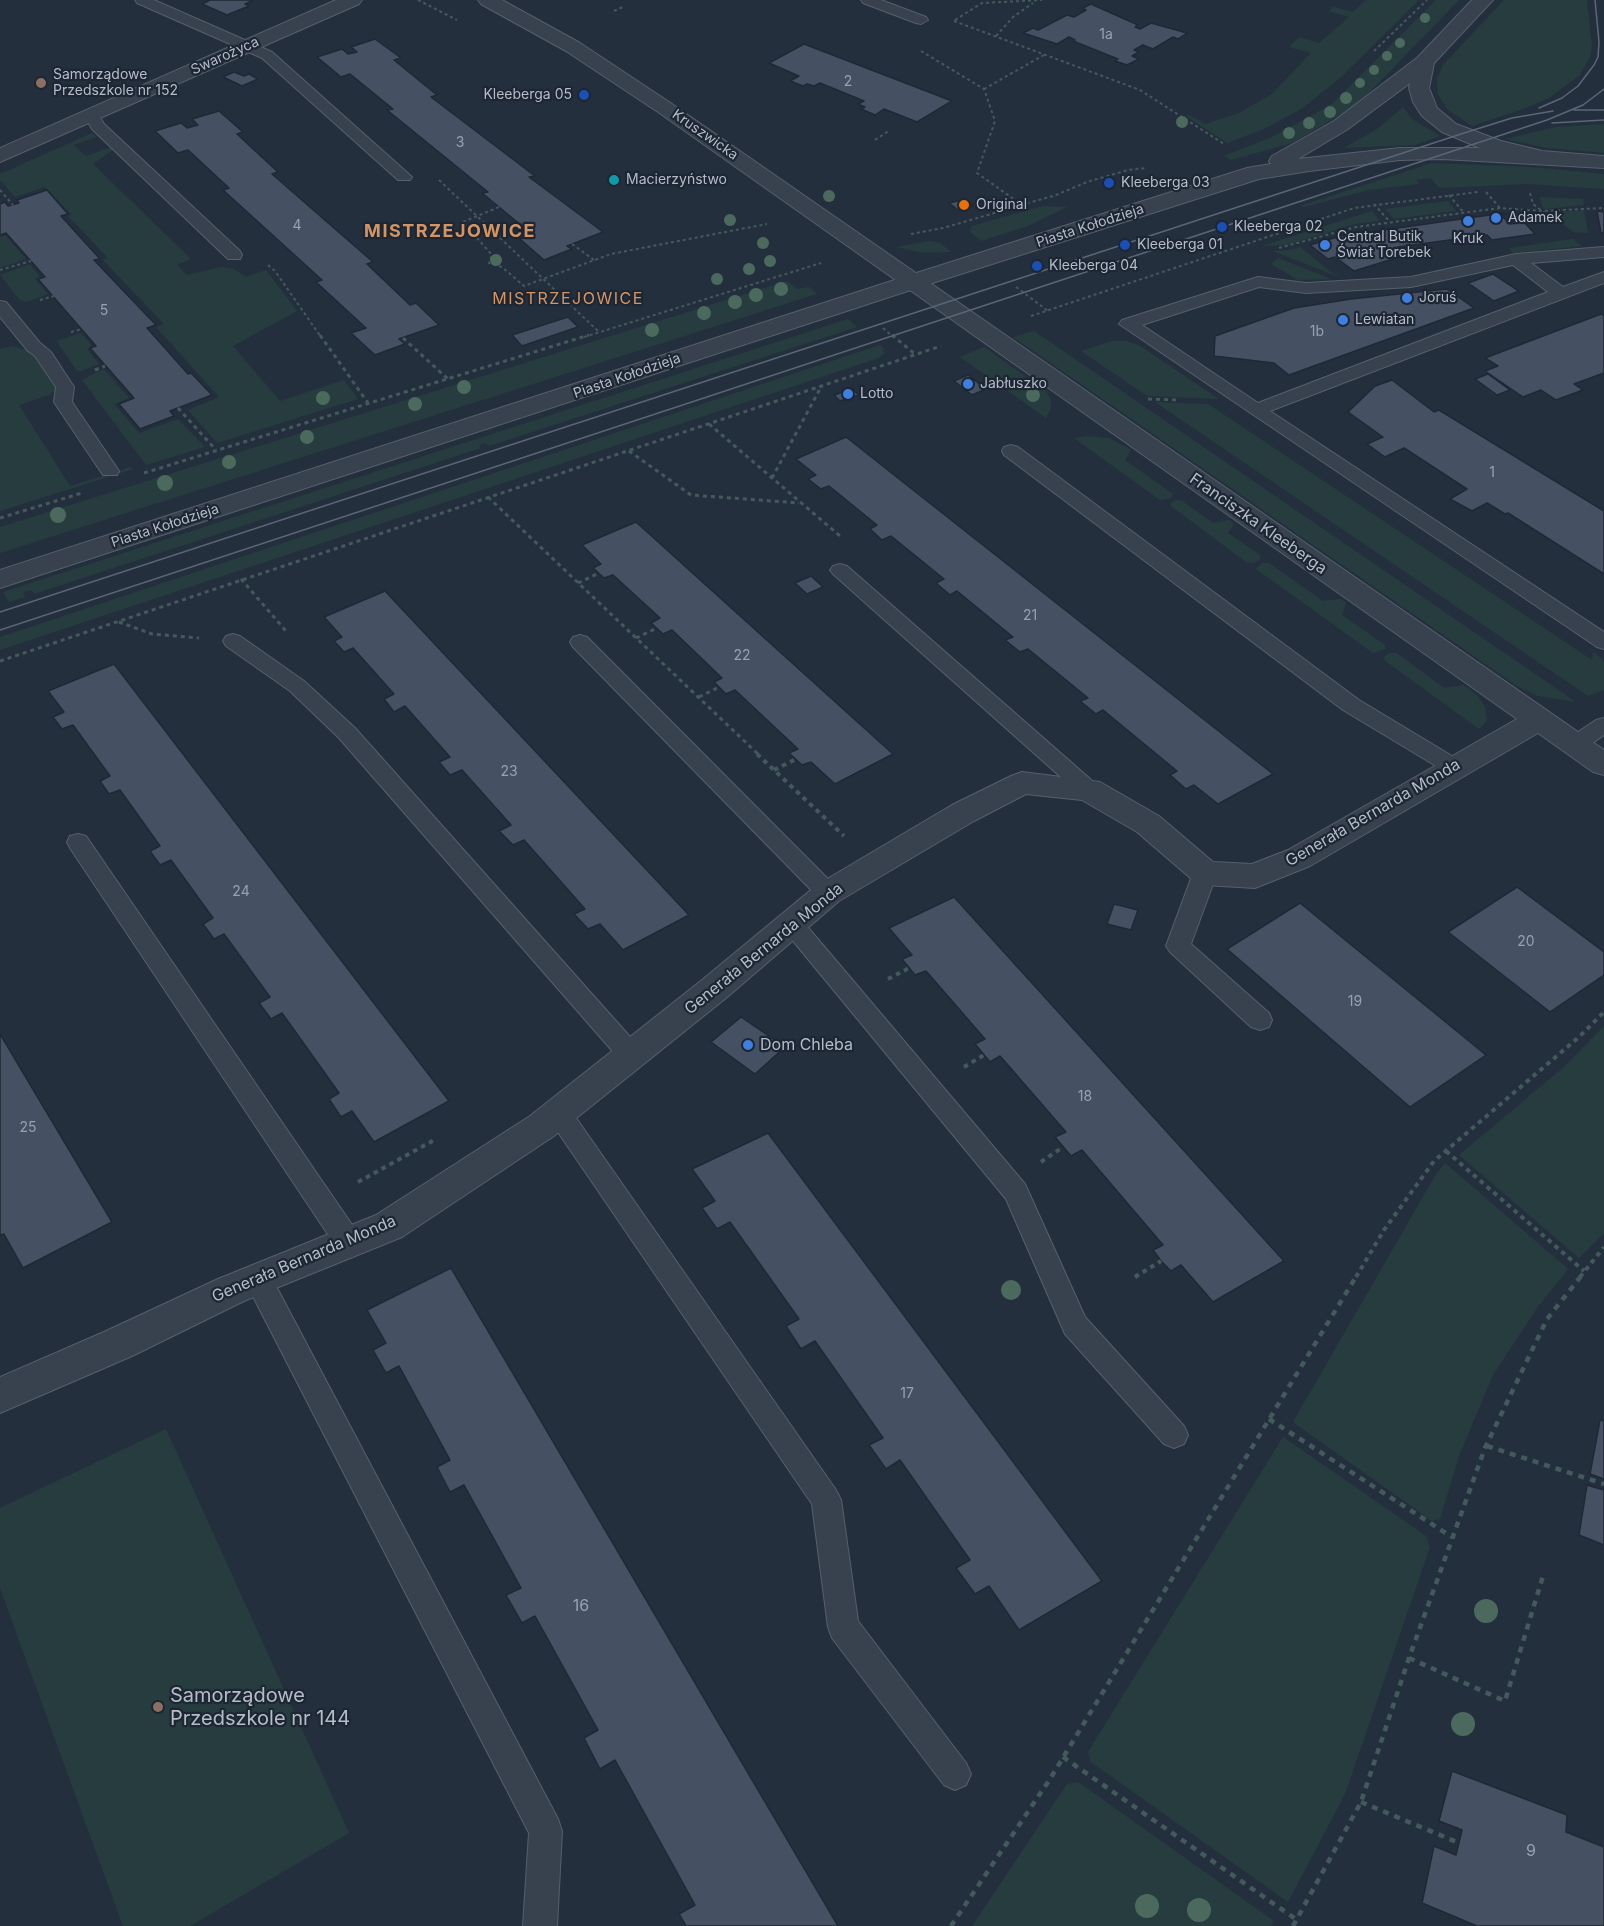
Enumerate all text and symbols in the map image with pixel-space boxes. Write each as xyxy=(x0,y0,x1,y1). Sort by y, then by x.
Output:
house number: 1a xyxy=(1099,27,1113,43)
street label: Swarożyca xyxy=(188,34,262,78)
place label: Samorządowe Przedszkole nr 152 xyxy=(53,67,178,100)
house number: 2 xyxy=(844,74,852,90)
marker: Samorządowe Przedszkole nr 152 xyxy=(34,76,48,90)
place label: Kleeberga 05 xyxy=(483,87,572,103)
marker: Kleeberga 05 xyxy=(577,88,591,102)
street label: Kruszwicka xyxy=(669,106,741,164)
house number: 3 xyxy=(456,135,464,151)
place label: Macierzyństwo xyxy=(626,172,727,188)
marker: Macierzyństwo xyxy=(607,173,621,187)
place label: Kleeberga 03 xyxy=(1121,175,1210,191)
marker: Kleeberga 03 xyxy=(1102,176,1116,190)
place label: Original xyxy=(976,197,1027,213)
marker: Original xyxy=(957,198,971,212)
street label: Piasta Kołodzieja xyxy=(1034,201,1146,251)
place label: Adamek xyxy=(1508,210,1562,226)
marker: Adamek xyxy=(1489,211,1503,225)
marker: Kruk xyxy=(1461,214,1475,228)
house number: 4 xyxy=(292,218,302,234)
place label: Kleeberga 02 xyxy=(1234,219,1323,235)
marker: Kleeberga 02 xyxy=(1215,220,1229,234)
district label: MISTRZEJOWICE xyxy=(364,221,536,243)
place label: Central Butik Świat Torebek xyxy=(1337,229,1431,262)
place label: Kruk xyxy=(1453,231,1483,247)
place label: Kleeberga 01 xyxy=(1137,237,1223,253)
marker: Kleeberga 01 xyxy=(1118,238,1132,252)
marker: Central Butik Świat Torebek xyxy=(1318,238,1332,252)
place label: Kleeberga 04 xyxy=(1049,258,1138,274)
marker: Kleeberga 04 xyxy=(1030,259,1044,273)
district label: MISTRZEJOWICE xyxy=(492,289,644,309)
place label: Joruś xyxy=(1419,290,1456,306)
marker: Joruś xyxy=(1400,291,1414,305)
house number: 5 xyxy=(100,303,108,319)
place label: Lewiatan xyxy=(1355,312,1414,328)
marker: Lewiatan xyxy=(1336,313,1350,327)
house number: 1b xyxy=(1310,324,1324,340)
street label: Piasta Kołodzieja xyxy=(571,350,683,402)
place label: Jabłuszko xyxy=(980,376,1047,392)
marker: Jabłuszko xyxy=(961,377,975,391)
place label: Lotto xyxy=(860,386,893,402)
marker: Lotto xyxy=(841,387,855,401)
house number: 1 xyxy=(1489,465,1495,481)
street label: Franciszka Kleeberga xyxy=(1186,469,1330,579)
street label: Piasta Kołodzieja xyxy=(109,501,221,551)
house number: 21 xyxy=(1023,608,1037,624)
house number: 22 xyxy=(733,648,751,664)
street label: Generała Bernarda Monda xyxy=(1282,755,1464,871)
house number: 23 xyxy=(500,764,518,780)
street label: Generała Bernarda Monda xyxy=(681,879,847,1019)
house number: 24 xyxy=(232,884,250,900)
house number: 20 xyxy=(1517,934,1535,950)
house number: 19 xyxy=(1348,994,1362,1010)
place label: Dom Chleba xyxy=(760,1035,853,1055)
marker: Dom Chleba xyxy=(741,1038,755,1052)
house number: 18 xyxy=(1078,1089,1092,1105)
house number: 25 xyxy=(19,1120,37,1136)
street label: Generała Bernarda Monda xyxy=(209,1211,399,1307)
house number: 17 xyxy=(900,1386,914,1402)
house number: 16 xyxy=(573,1596,589,1616)
place label: Samorządowe Przedszkole nr 144 xyxy=(170,1684,350,1731)
marker: Samorządowe Przedszkole nr 144 xyxy=(151,1700,165,1714)
house number: 9 xyxy=(1526,1841,1536,1861)

